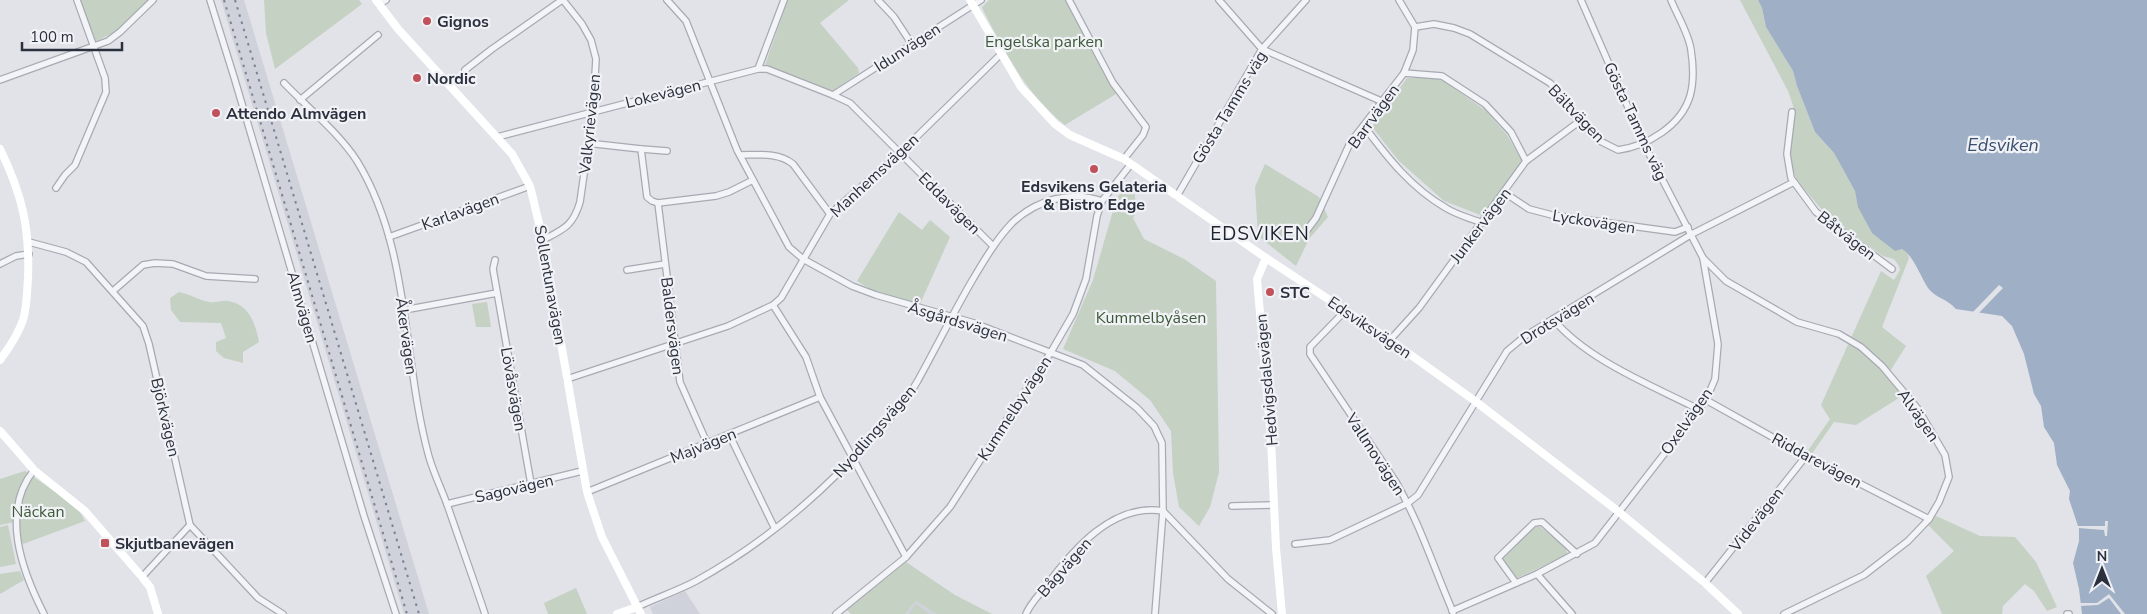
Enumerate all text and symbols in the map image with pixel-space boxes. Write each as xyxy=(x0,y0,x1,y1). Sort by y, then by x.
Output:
place label: Gignos xyxy=(437,11,489,33)
marker: Gignos xyxy=(421,15,433,27)
street label: Idunvägen xyxy=(870,18,945,77)
scale bar xyxy=(22,20,122,52)
text: 100 m xyxy=(30,27,74,47)
park label: Engelska parken xyxy=(985,31,1103,53)
street label: Gösta Tamms väg xyxy=(1187,47,1272,168)
street label: Gösta Tamms väg xyxy=(1598,59,1672,184)
place label: Nordic xyxy=(427,68,476,90)
marker: Nordic xyxy=(411,72,423,84)
street label: Valkyrievägen xyxy=(574,73,606,176)
street label: Lokevägen xyxy=(623,74,703,114)
street label: Barrvägen xyxy=(1343,80,1405,153)
street label: Bältvägen xyxy=(1543,80,1610,148)
place label: Attendo Almvägen xyxy=(226,103,366,125)
marker: Attendo Almvägen xyxy=(210,107,222,119)
street label: Manhemsvägen xyxy=(826,129,924,223)
water label: Edsviken xyxy=(1967,133,2039,157)
marker: Edsvikens Gelateria & Bistro Edge xyxy=(1088,163,1100,175)
street label: Eddavägen xyxy=(913,168,985,240)
place label: Edsvikens Gelateria & Bistro Edge xyxy=(1021,176,1167,216)
street label: Junkervägen xyxy=(1445,183,1516,269)
street label: Karlavägen xyxy=(419,188,502,236)
street label: Lyckovägen xyxy=(1551,205,1637,239)
street label: Båtvägen xyxy=(1813,206,1880,266)
district label: EDSVIKEN xyxy=(1210,221,1310,247)
street label: Sollentunavägen xyxy=(529,224,571,347)
street label: Almvägen xyxy=(281,269,323,346)
street label: Baldersvägen xyxy=(655,276,689,376)
place label: STC xyxy=(1280,282,1310,304)
marker: STC xyxy=(1264,286,1276,298)
street label: Drotsvägen xyxy=(1517,288,1599,350)
street label: Edsviksvägen xyxy=(1323,292,1416,364)
street label: Åkervägen xyxy=(390,296,422,376)
street label: Åsgårdsvägen xyxy=(905,296,1010,348)
park label: Kummelbyåsen xyxy=(1096,307,1206,329)
street label: Hedvigsdalsvägen xyxy=(1250,313,1284,447)
street label: Lövåsvägen xyxy=(495,345,531,433)
street label: Kummelbyvägen xyxy=(973,352,1057,465)
street label: Björkvägen xyxy=(145,376,185,459)
street label: Nyodlingsvägen xyxy=(828,381,921,483)
street label: Oxelvägen xyxy=(1656,384,1718,459)
street label: Alvägen xyxy=(1892,385,1944,446)
street label: Vallmovägen xyxy=(1340,408,1410,500)
street label: Majvägen xyxy=(667,423,740,469)
street label: Riddarevägen xyxy=(1768,428,1865,494)
street label: Sagovägen xyxy=(473,469,556,509)
street label: Videvägen xyxy=(1724,483,1789,557)
park label: Näckan xyxy=(11,501,65,523)
place label: Skjutbanevägen xyxy=(115,533,234,555)
street label: Bågvägen xyxy=(1033,533,1097,602)
marker: Skjutbanevägen xyxy=(99,537,111,549)
north arrow xyxy=(2077,544,2127,594)
text: N xyxy=(2097,547,2107,566)

